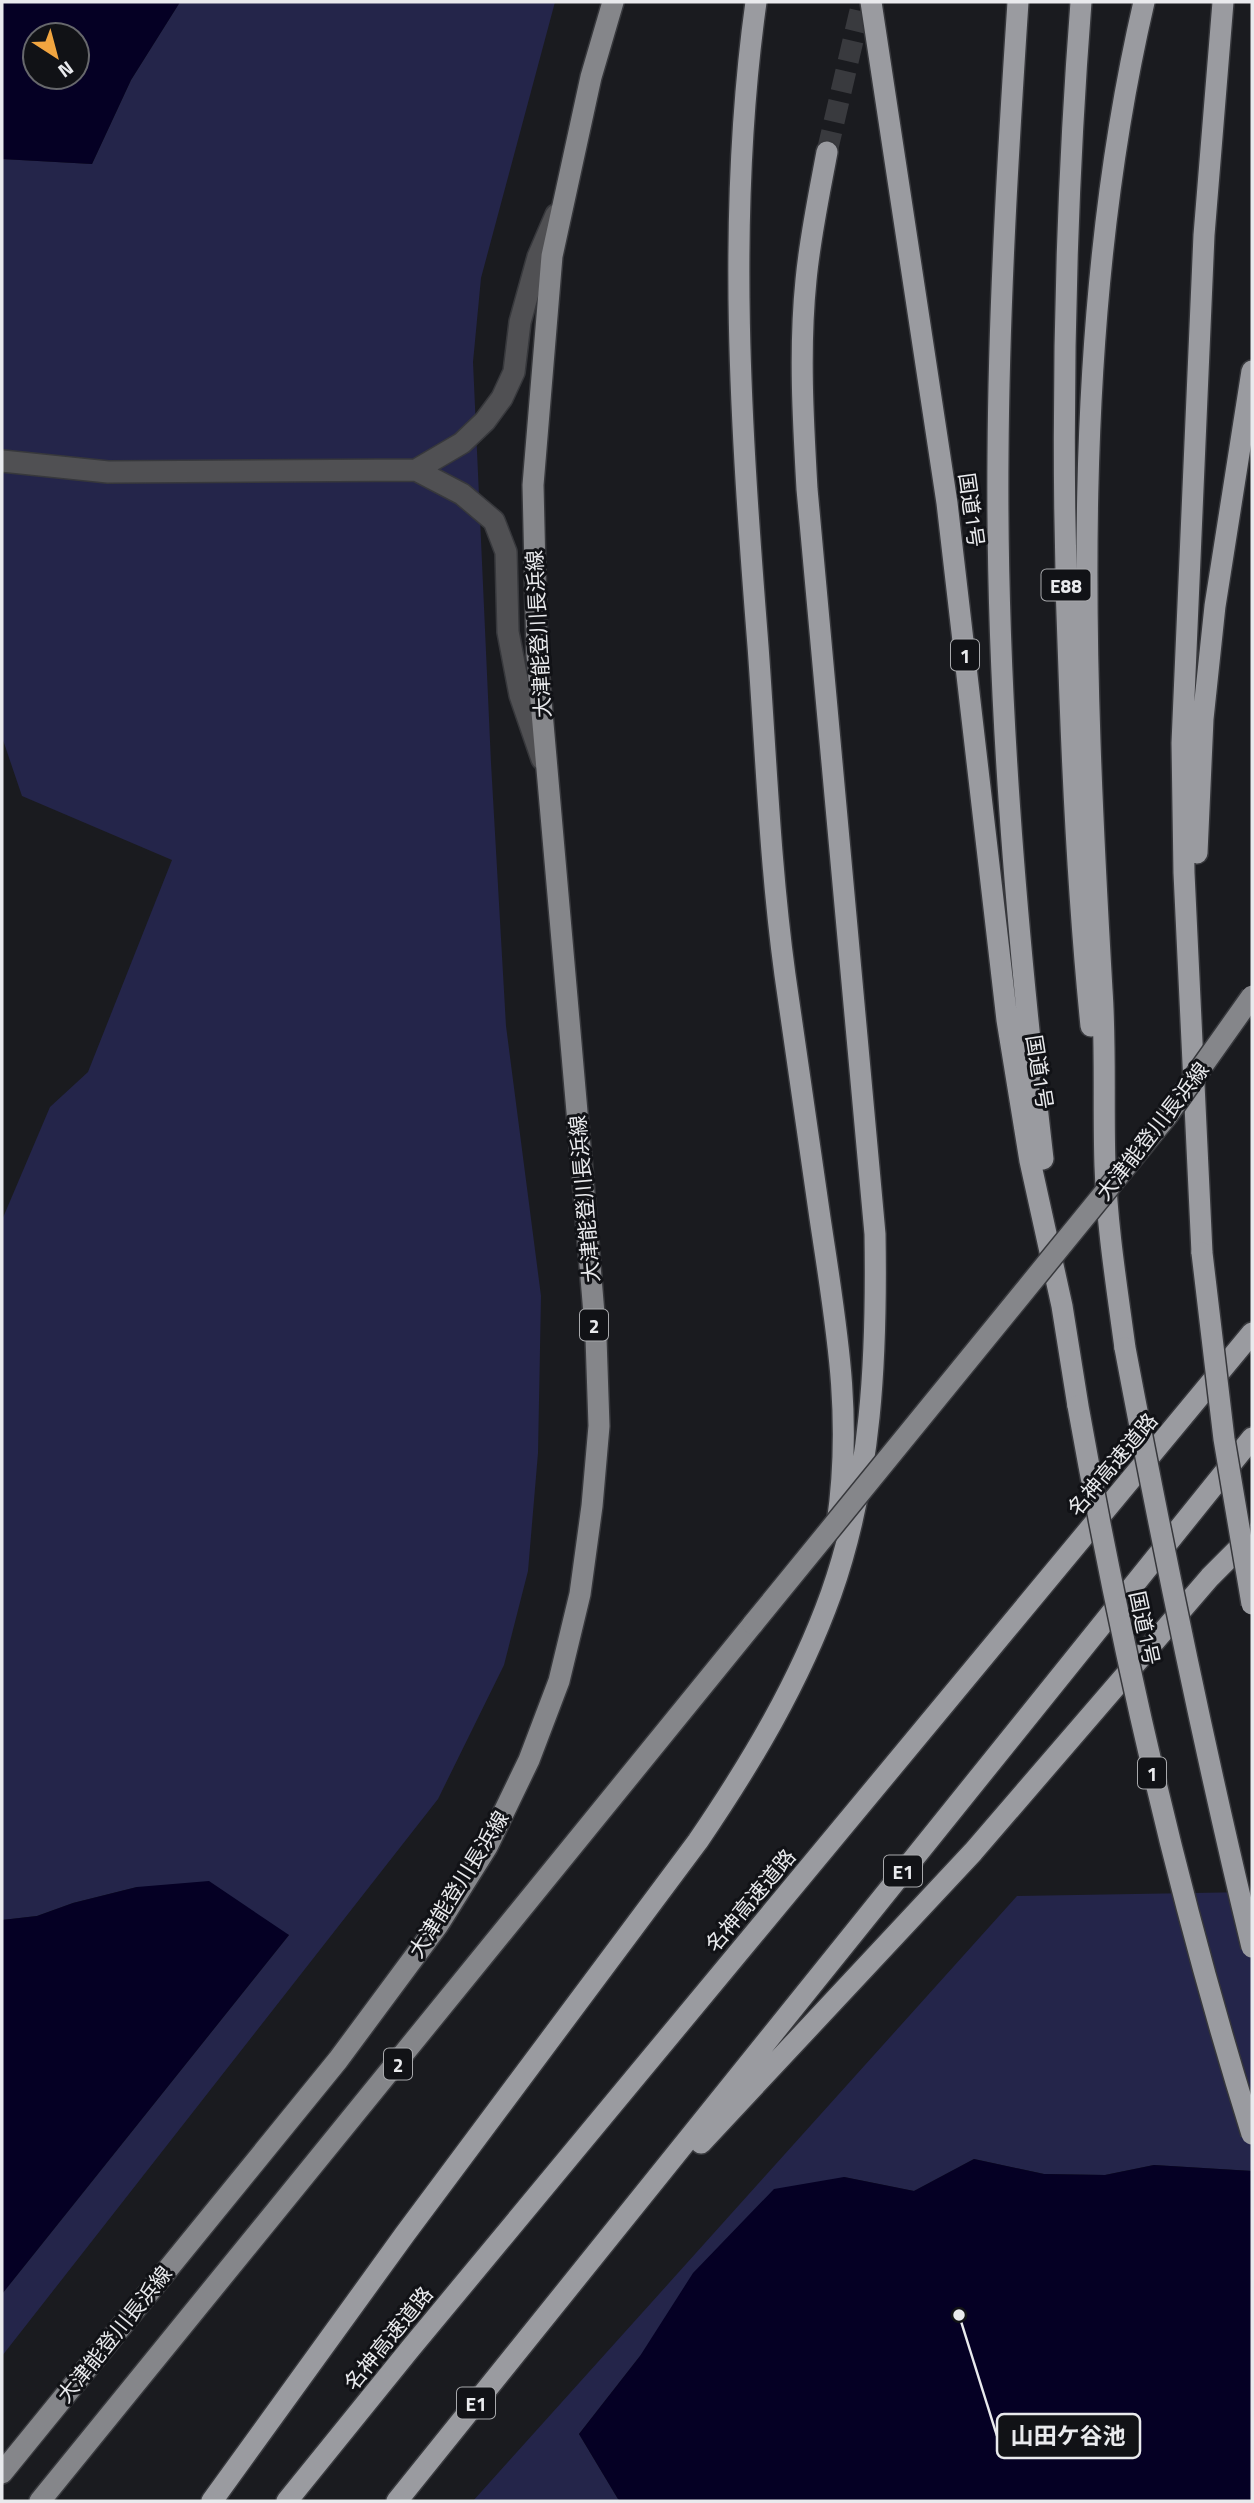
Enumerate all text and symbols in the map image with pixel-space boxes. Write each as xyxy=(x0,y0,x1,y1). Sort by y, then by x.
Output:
north arrow xyxy=(21,21,91,91)
text: N xyxy=(52,55,80,86)
street label: 国道1号 xyxy=(951,471,993,549)
street label: 大津能登川長浜線 xyxy=(518,549,558,719)
road number: E88 xyxy=(1042,570,1090,600)
road number: 1 xyxy=(951,640,979,670)
street label: 国道1号 xyxy=(1018,1033,1062,1111)
street label: 大津能登川長浜線 xyxy=(1088,1055,1216,1207)
street label: 大津能登川長浜線 xyxy=(561,1114,607,1284)
road number: 2 xyxy=(580,1310,608,1340)
street label: 名神高速道路 xyxy=(1059,1405,1165,1523)
street label: 国道1号 xyxy=(1122,1588,1168,1668)
road number: 1 xyxy=(1138,1758,1166,1788)
street label: 大津能登川長浜線 xyxy=(400,1804,516,1964)
street label: 名神高速道路 xyxy=(697,1841,803,1959)
road number: E1 xyxy=(884,1856,922,1886)
road number: 2 xyxy=(384,2048,412,2080)
street label: 大津能登川長浜線 xyxy=(49,2259,179,2409)
street label: 名神高速道路 xyxy=(336,2279,440,2397)
road number: E1 xyxy=(457,2388,495,2418)
callout: 山田ケ谷池 xyxy=(997,2414,1140,2458)
text: 山田ケ谷池 xyxy=(1011,2418,1126,2453)

